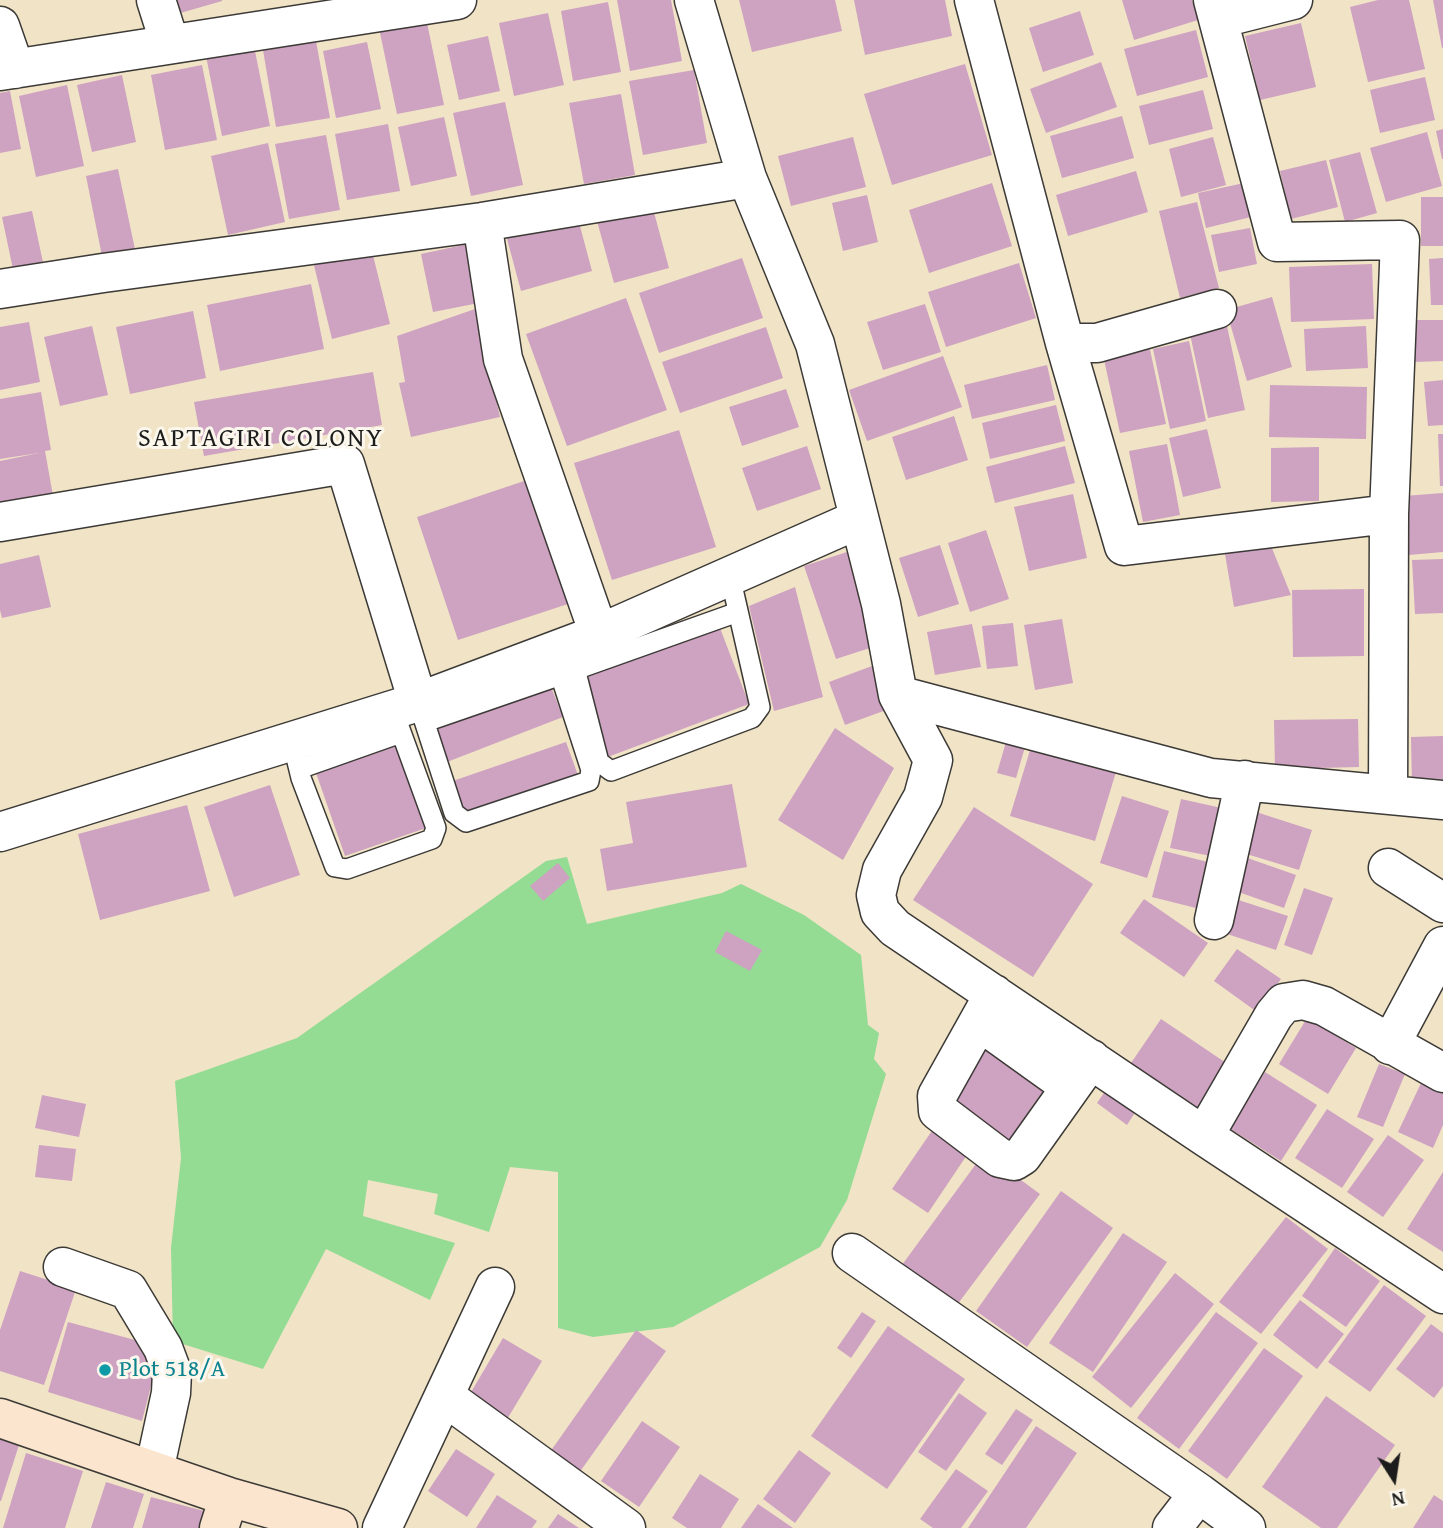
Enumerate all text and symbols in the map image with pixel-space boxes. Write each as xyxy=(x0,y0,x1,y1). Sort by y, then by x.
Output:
district label: SAPTAGIRI COLONY xyxy=(140,423,382,455)
place label: Plot 518/A xyxy=(119,1356,225,1384)
marker: Plot 518/A xyxy=(97,1362,113,1378)
north arrow xyxy=(1359,1444,1429,1514)
text: N xyxy=(1389,1485,1407,1515)

